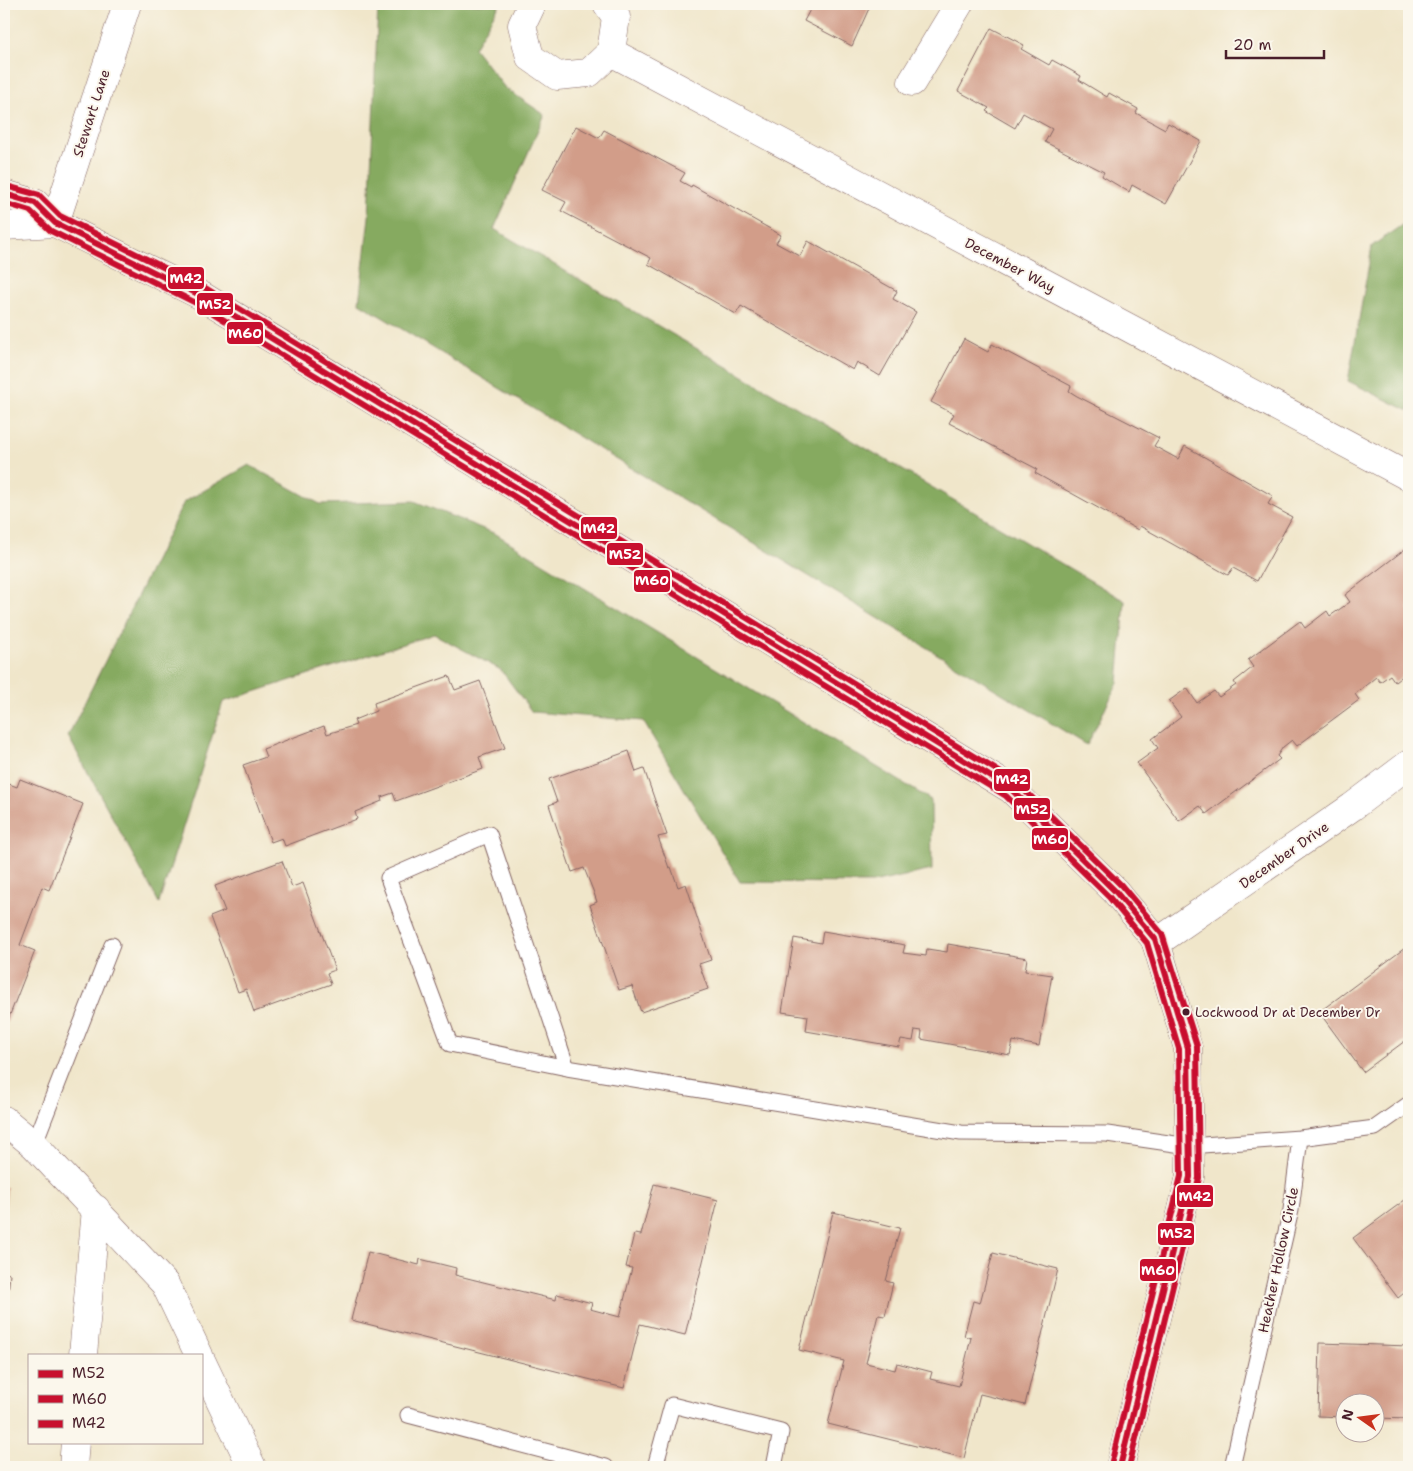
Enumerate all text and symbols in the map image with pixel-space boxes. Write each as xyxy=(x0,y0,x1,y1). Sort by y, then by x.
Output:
scale bar xyxy=(1226,28,1323,60)
text: 20 m xyxy=(1233,35,1272,55)
street label: Stewart Lane xyxy=(68,67,114,159)
street label: December Way xyxy=(962,234,1058,296)
line badge: M42 xyxy=(167,266,205,290)
text: M42 xyxy=(169,269,203,287)
line badge: M52 xyxy=(196,292,234,316)
text: M52 xyxy=(199,295,231,313)
line badge: M60 xyxy=(226,321,264,345)
text: M60 xyxy=(228,324,262,342)
line badge: M42 xyxy=(580,516,618,540)
text: M42 xyxy=(582,519,616,537)
line badge: M52 xyxy=(606,542,644,566)
text: M52 xyxy=(609,545,641,563)
line badge: M60 xyxy=(633,569,671,593)
text: M60 xyxy=(635,571,669,589)
line badge: M42 xyxy=(993,768,1031,792)
text: M42 xyxy=(995,770,1029,788)
line badge: M52 xyxy=(1013,797,1051,821)
text: M52 xyxy=(1016,800,1048,818)
street label: December Drive xyxy=(1236,817,1332,893)
line badge: M60 xyxy=(1031,827,1069,851)
text: M60 xyxy=(1033,830,1067,848)
place label: Lockwood Dr at December Dr xyxy=(1195,1004,1380,1021)
marker: Lockwood Dr at December Dr xyxy=(1181,1007,1191,1017)
line badge: M42 xyxy=(1176,1184,1214,1208)
street label: Heather Hollow Circle xyxy=(1254,1185,1302,1335)
text: M42 xyxy=(1178,1187,1212,1205)
line badge: M52 xyxy=(1157,1222,1195,1246)
text: M52 xyxy=(1160,1224,1192,1242)
line badge: M60 xyxy=(1139,1258,1177,1282)
text: M60 xyxy=(1141,1261,1175,1279)
legend xyxy=(28,1354,202,1444)
text: M52 xyxy=(72,1363,105,1383)
text: M60 xyxy=(72,1389,107,1409)
north arrow xyxy=(1336,1394,1386,1444)
text: N xyxy=(1337,1407,1357,1422)
text: M42 xyxy=(72,1413,106,1433)

